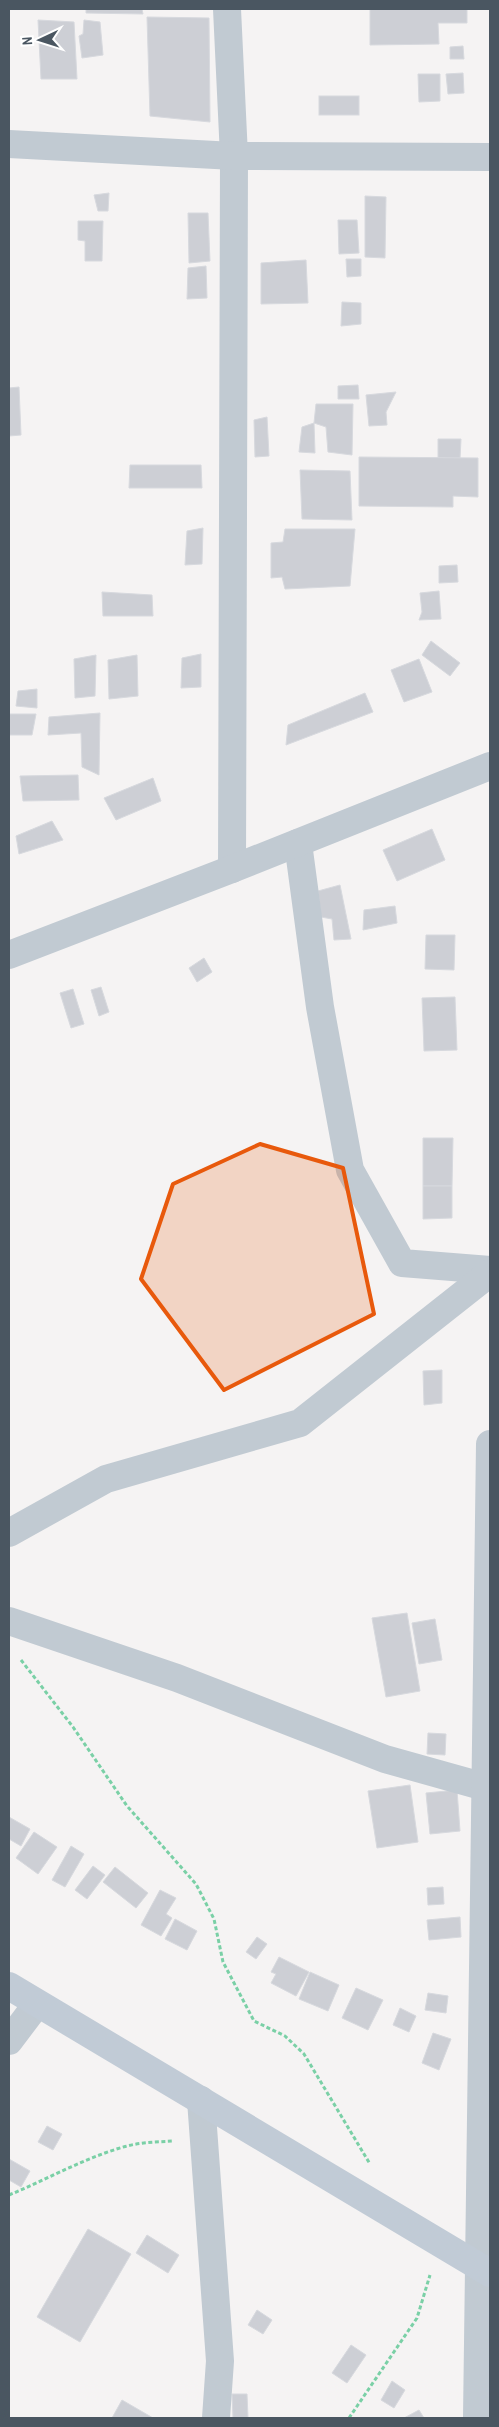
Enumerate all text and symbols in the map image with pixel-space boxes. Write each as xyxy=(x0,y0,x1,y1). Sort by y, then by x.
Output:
north arrow xyxy=(15,15,65,65)
text: N xyxy=(18,36,36,46)

